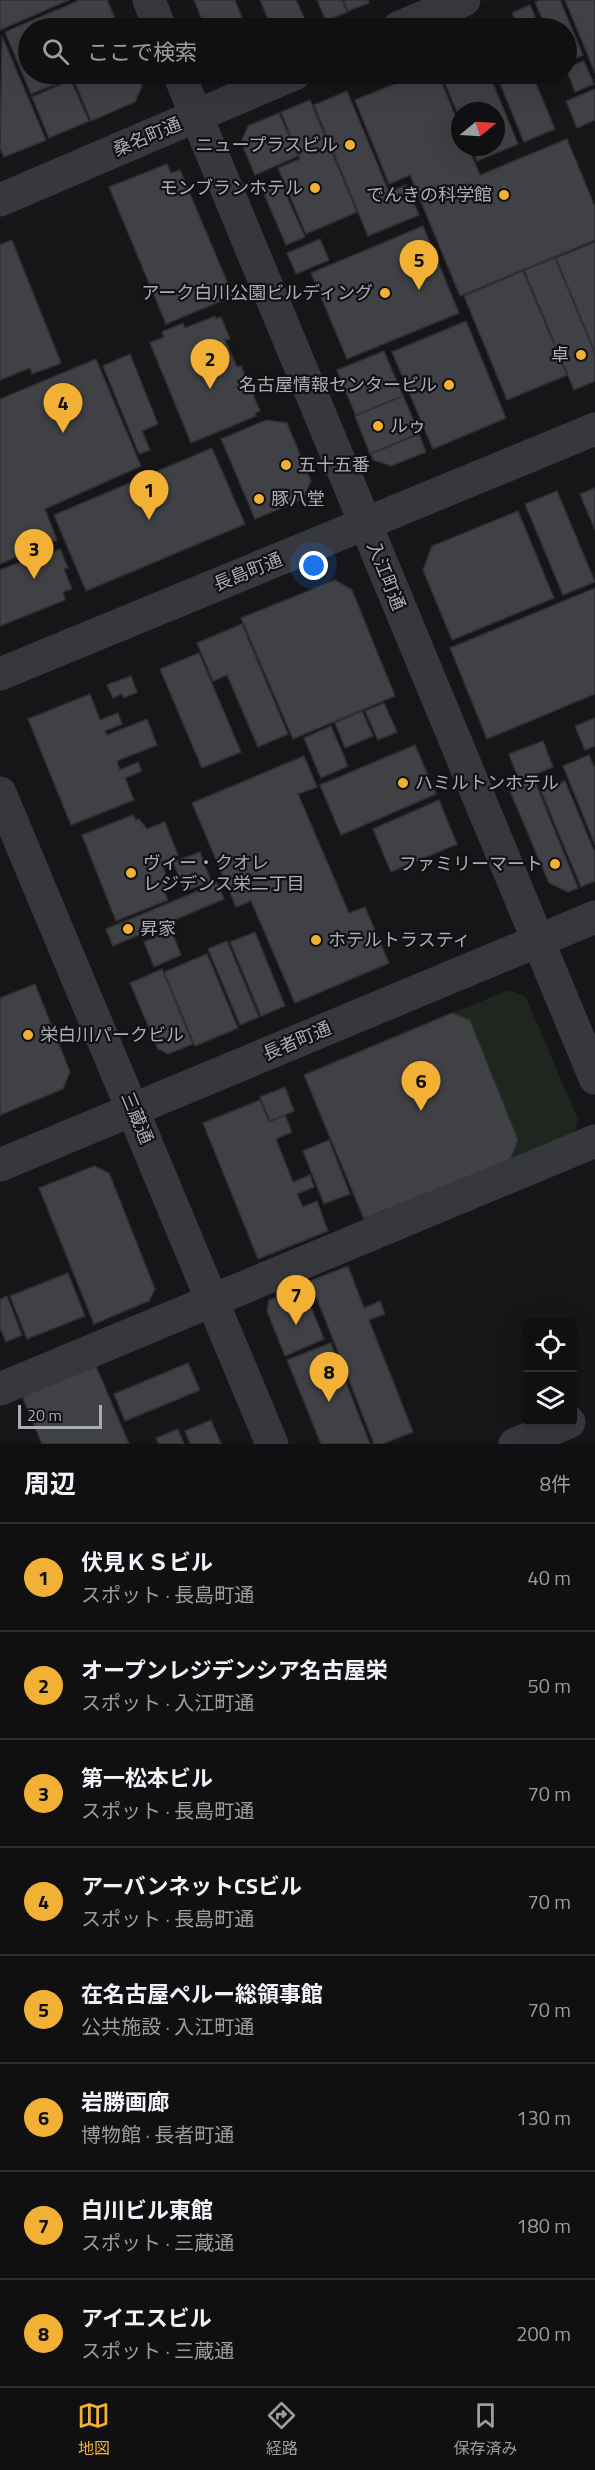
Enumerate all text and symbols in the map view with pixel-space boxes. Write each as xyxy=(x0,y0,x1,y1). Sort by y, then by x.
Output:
search box xyxy=(18,18,577,84)
icon: search xyxy=(39,35,72,68)
text: ここで検索 xyxy=(87,35,197,69)
north arrow xyxy=(451,102,505,156)
street label: 桑名町通 xyxy=(108,110,185,163)
place label: ニュープラスビル xyxy=(195,131,338,158)
marker: ニュープラスビル xyxy=(343,138,357,152)
place label: モンブランホテル xyxy=(160,174,303,201)
marker: モンブランホテル xyxy=(308,181,322,195)
place label: でんきの科学館 xyxy=(366,181,492,208)
marker: でんきの科学館 xyxy=(497,188,511,202)
pin: 5 xyxy=(400,240,438,290)
place label: アーク白川公園ビルディング xyxy=(141,279,373,306)
marker: アーク白川公園ビルディング xyxy=(378,286,392,300)
pin: 2 xyxy=(190,340,230,389)
place label: 卓 xyxy=(551,341,569,368)
marker: 卓 xyxy=(574,348,588,362)
place label: 名古屋情報センタービル xyxy=(239,371,437,398)
marker: 名古屋情報センタービル xyxy=(442,378,456,392)
pin: 4 xyxy=(44,384,82,433)
place label: ルゥ xyxy=(390,412,426,439)
marker: ルゥ xyxy=(371,419,385,433)
place label: 五十五番 xyxy=(298,451,370,478)
marker: 五十五番 xyxy=(279,458,293,472)
pin: 1 xyxy=(130,470,168,520)
place label: 豚八堂 xyxy=(271,485,325,512)
marker: 豚八堂 xyxy=(252,492,266,506)
pin: 3 xyxy=(15,530,54,579)
street label: 入江町通 xyxy=(360,537,412,614)
street label: 長島町通 xyxy=(209,546,286,598)
your location xyxy=(299,551,328,580)
place label: ハミルトンホテル xyxy=(415,769,559,796)
marker: ハミルトンホテル xyxy=(396,776,410,790)
place label: ヴィー・クオレ レジデンス栄二丁目 xyxy=(143,849,305,897)
place label: ファミリーマート xyxy=(399,850,543,877)
marker: ファミリーマート xyxy=(548,857,562,871)
marker: ヴィー・クオレ レジデンス栄二丁目 xyxy=(124,866,138,880)
place label: 昇家 xyxy=(140,915,176,942)
marker: 昇家 xyxy=(121,922,135,936)
place label: ホテルトラスティ xyxy=(328,926,471,953)
marker: ホテルトラスティ xyxy=(309,933,323,947)
street label: 長者町通 xyxy=(258,1014,335,1067)
place label: 栄白川パークビル xyxy=(40,1021,184,1048)
marker: 栄白川パークビル xyxy=(21,1028,35,1042)
pin: 6 xyxy=(402,1062,440,1111)
street label: 三蔵通 xyxy=(114,1088,160,1148)
pin: 7 xyxy=(276,1276,316,1325)
map controls xyxy=(523,1318,577,1426)
button: locate xyxy=(523,1318,577,1372)
pin: 8 xyxy=(310,1352,348,1402)
button: layers xyxy=(523,1372,577,1426)
scale bar xyxy=(18,1402,102,1430)
text: 20 m xyxy=(27,1403,62,1427)
text: 周辺 xyxy=(24,1464,76,1503)
text: 8件 xyxy=(540,1468,571,1499)
text: 伏見ＫＳビル xyxy=(81,1545,213,1579)
text: 1 xyxy=(38,1562,49,1593)
text: 40 m xyxy=(527,1562,571,1593)
text: スポット · 長島町通 xyxy=(81,1579,254,1610)
text: オープンレジデンシア名古屋栄 xyxy=(81,1653,388,1687)
text: 2 xyxy=(38,1670,49,1701)
text: 50 m xyxy=(527,1670,571,1701)
text: スポット · 入江町通 xyxy=(81,1687,254,1718)
text: 第一松本ビル xyxy=(81,1761,213,1795)
text: 3 xyxy=(38,1778,49,1809)
text: 70 m xyxy=(527,1778,571,1809)
text: スポット · 長島町通 xyxy=(81,1795,254,1826)
text: アーバンネットCSビル xyxy=(81,1869,302,1903)
text: 4 xyxy=(38,1886,49,1917)
text: 70 m xyxy=(527,1886,571,1917)
text: スポット · 長島町通 xyxy=(81,1903,254,1934)
text: 在名古屋ペルー総領事館 xyxy=(81,1977,323,2011)
text: 5 xyxy=(38,1994,49,2025)
text: 70 m xyxy=(527,1994,571,2025)
text: 公共施設 · 入江町通 xyxy=(81,2011,254,2042)
text: 岩勝画廊 xyxy=(81,2085,169,2119)
text: 6 xyxy=(38,2102,49,2133)
text: 130 m xyxy=(516,2102,571,2133)
text: 博物館 · 長者町通 xyxy=(81,2119,234,2150)
text: 白川ビル東館 xyxy=(81,2193,213,2227)
text: 7 xyxy=(38,2210,49,2241)
text: 180 m xyxy=(516,2210,571,2241)
text: スポット · 三蔵通 xyxy=(81,2227,234,2258)
text: アイエスビル xyxy=(81,2301,212,2335)
text: 8 xyxy=(38,2318,49,2349)
text: 200 m xyxy=(516,2318,571,2349)
text: スポット · 三蔵通 xyxy=(81,2335,234,2366)
tab: 地図 xyxy=(77,2399,110,2460)
tab: 経路 xyxy=(265,2399,298,2460)
tab: 保存済み xyxy=(453,2399,517,2460)

